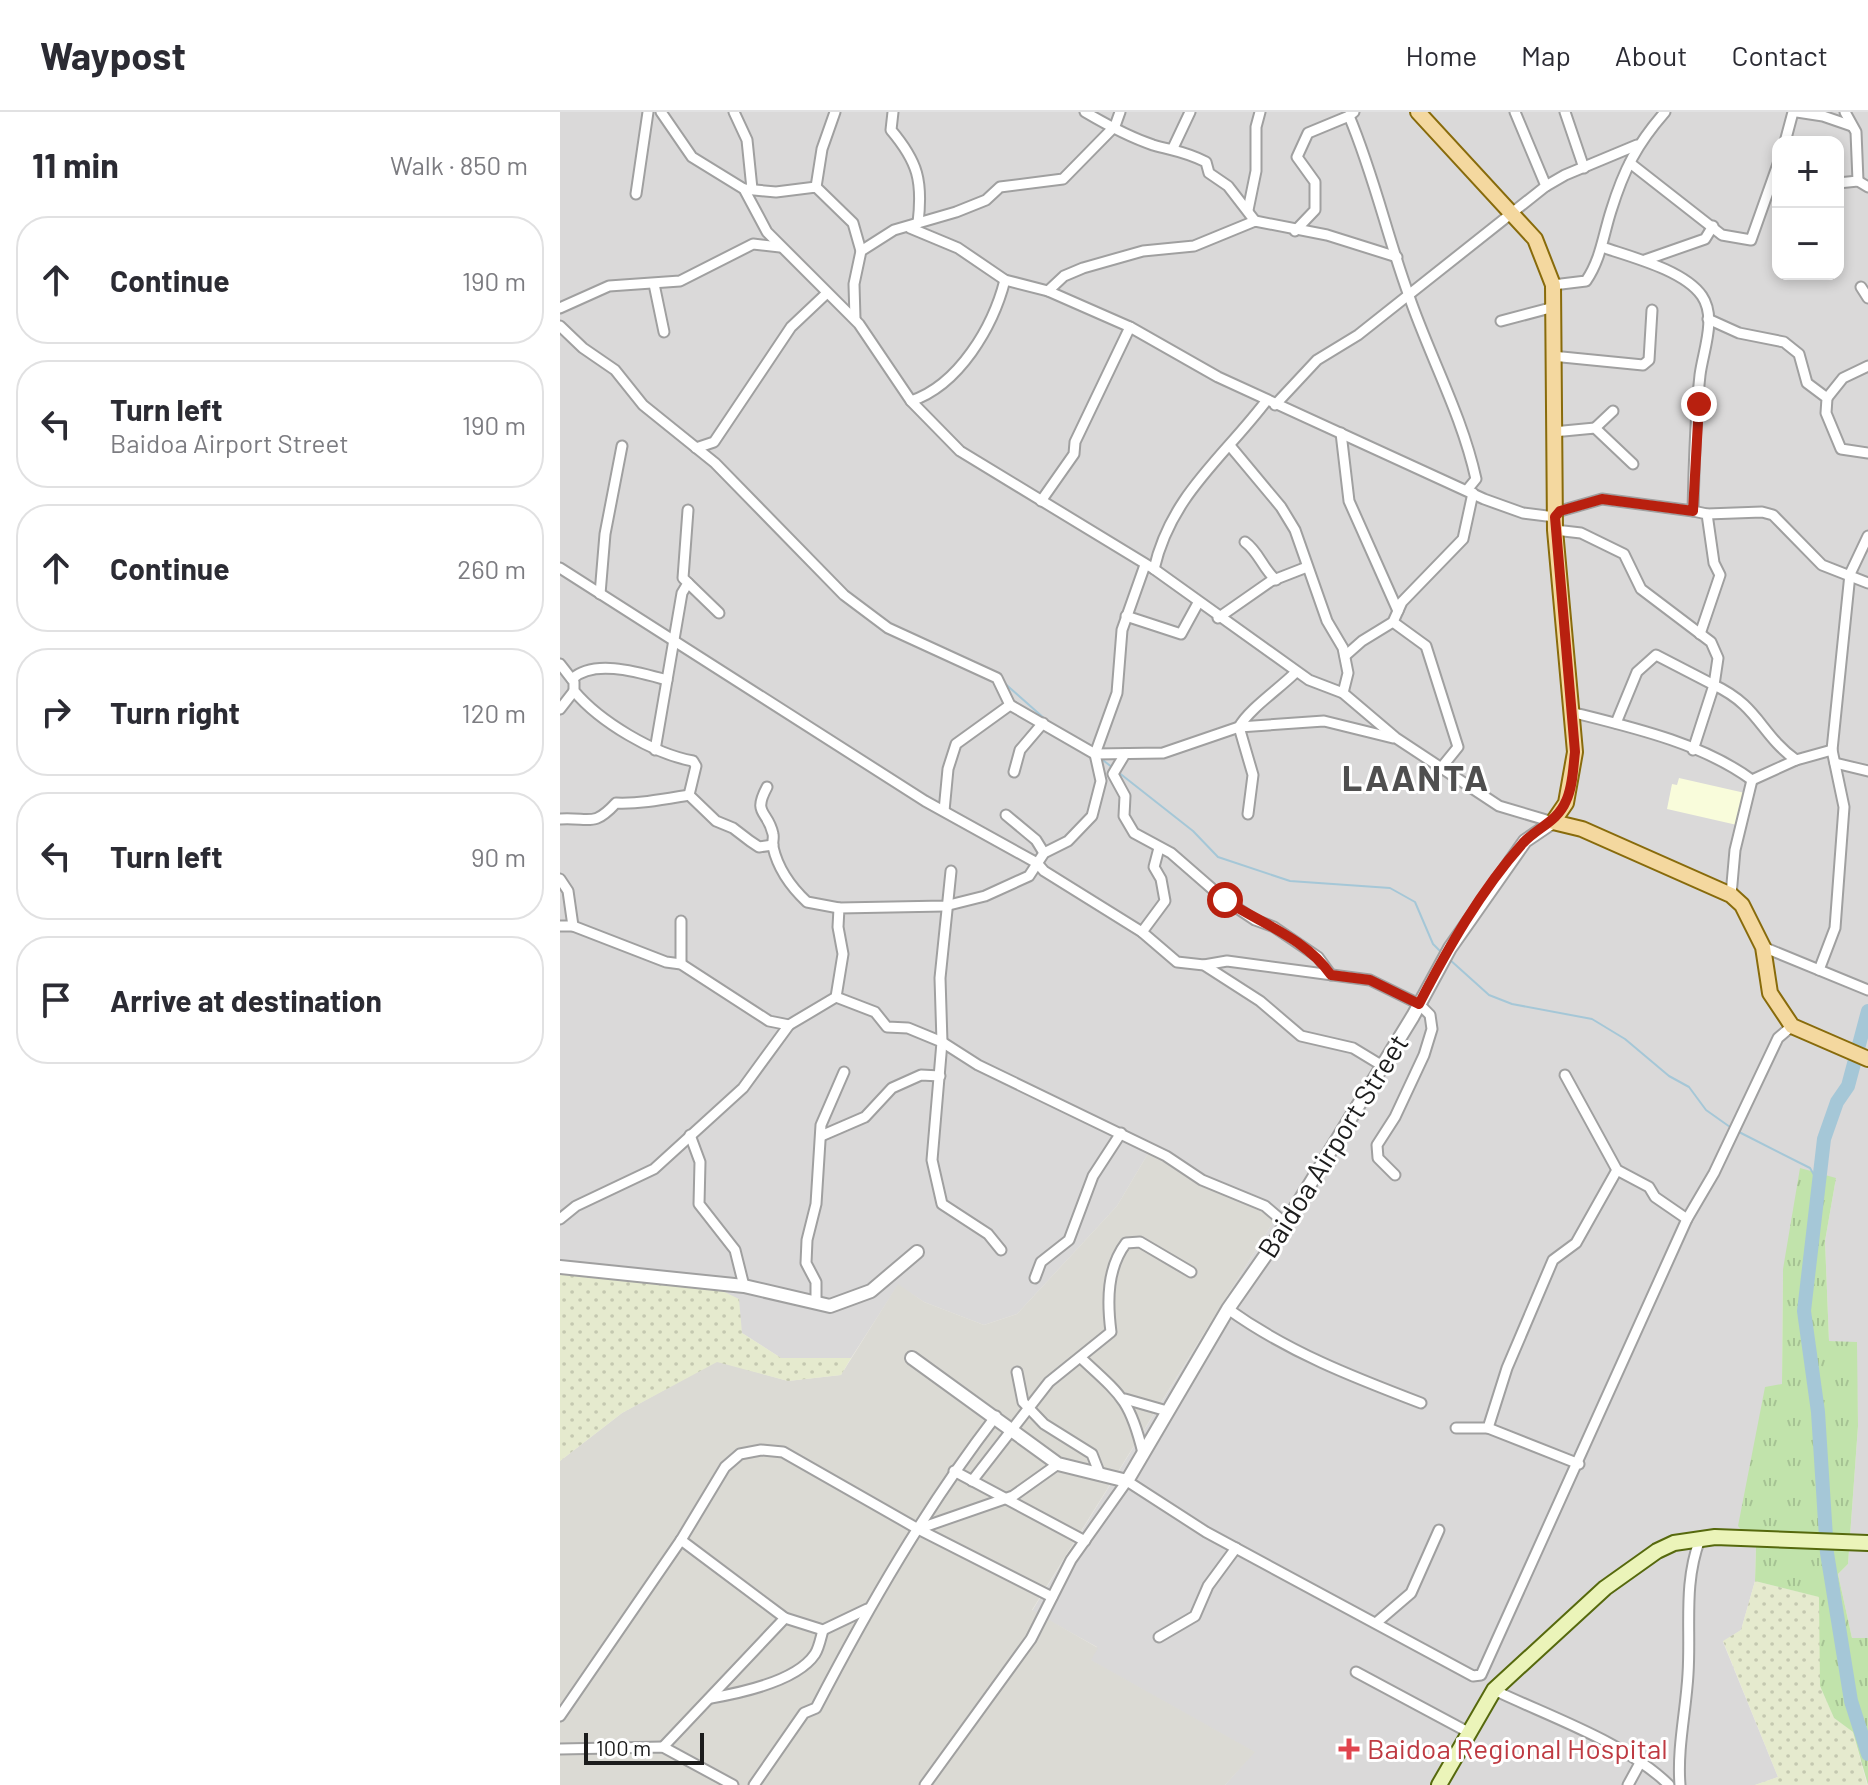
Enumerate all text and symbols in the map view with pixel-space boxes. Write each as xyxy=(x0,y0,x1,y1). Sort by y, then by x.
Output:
text: Waypost xyxy=(40,32,186,78)
text: Home xyxy=(1406,38,1477,72)
text: Map xyxy=(1521,38,1571,72)
text: About xyxy=(1615,38,1687,72)
text: Contact xyxy=(1731,38,1828,72)
map controls xyxy=(1772,136,1844,280)
button: + xyxy=(1772,136,1844,208)
text: 11 min xyxy=(32,144,119,185)
text: Walk · 850 m xyxy=(390,149,528,180)
button: − xyxy=(1772,208,1844,280)
icon: ahead xyxy=(34,258,78,302)
text: Continue xyxy=(110,262,230,298)
text: 190 m xyxy=(462,265,526,296)
route end xyxy=(1681,386,1717,422)
text: Turn left xyxy=(110,391,223,427)
icon: left xyxy=(34,402,78,446)
text: 190 m xyxy=(462,409,526,440)
text: Baidoa Airport Street xyxy=(110,427,349,458)
icon: ahead xyxy=(34,546,78,590)
text: Continue xyxy=(110,550,230,586)
text: 260 m xyxy=(457,553,526,584)
icon: right xyxy=(34,690,78,734)
text: Turn right xyxy=(110,694,240,730)
text: 120 m xyxy=(462,697,526,728)
district label: LAANTA xyxy=(1342,755,1490,798)
icon: left xyxy=(34,834,78,878)
text: Turn left xyxy=(110,838,223,874)
text: 90 m xyxy=(471,841,526,872)
route start xyxy=(1207,882,1243,918)
icon: arrive xyxy=(34,978,78,1022)
text: Arrive at destination xyxy=(110,982,382,1018)
street label: Baidoa Airport Street xyxy=(1250,1028,1415,1263)
scale bar xyxy=(584,1729,704,1765)
place label: Baidoa Regional Hospital xyxy=(1367,1731,1668,1765)
text: 100 m xyxy=(596,1734,651,1760)
marker: Baidoa Regional Hospital xyxy=(1338,1738,1360,1760)

